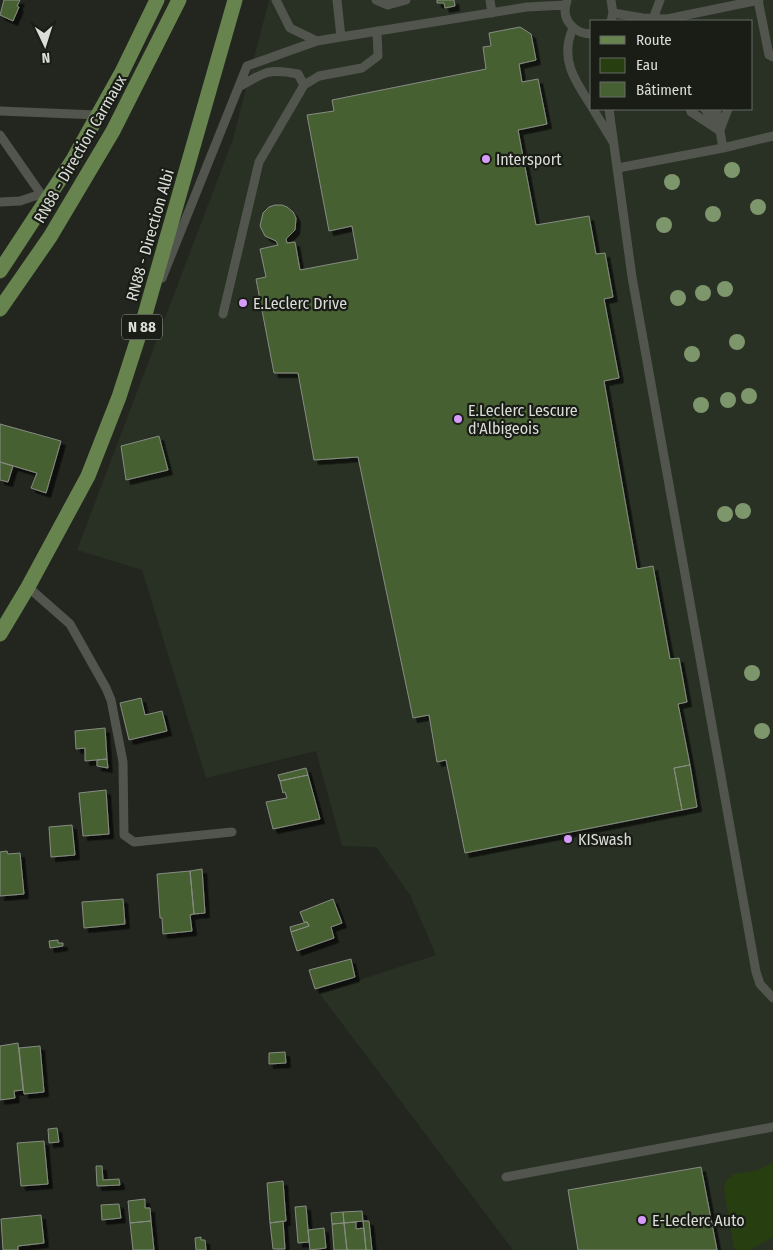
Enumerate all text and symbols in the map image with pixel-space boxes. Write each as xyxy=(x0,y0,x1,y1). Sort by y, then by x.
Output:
north arrow xyxy=(20,20,70,70)
legend xyxy=(590,20,753,110)
text: Route xyxy=(636,31,672,49)
text: N xyxy=(41,49,51,66)
text: Eau xyxy=(636,56,658,74)
street label: RN88 - Direction Carmaux xyxy=(30,72,130,226)
text: Bâtiment xyxy=(636,81,692,99)
place label: Intersport xyxy=(496,150,562,169)
marker: Intersport xyxy=(480,153,492,165)
street label: RN88 - Direction Albi xyxy=(122,167,178,303)
place label: E.Leclerc Drive xyxy=(253,294,347,313)
marker: E.Leclerc Drive xyxy=(237,297,249,309)
road number: N 88 xyxy=(122,314,162,340)
place label: E.Leclerc Lescure d'Albigeois xyxy=(468,401,578,438)
marker: E.Leclerc Lescure d'Albigeois xyxy=(452,413,464,425)
place label: KISwash xyxy=(578,830,632,849)
marker: KISwash xyxy=(562,833,574,845)
place label: E-Leclerc Auto xyxy=(652,1211,745,1230)
marker: E-Leclerc Auto xyxy=(636,1214,648,1226)

